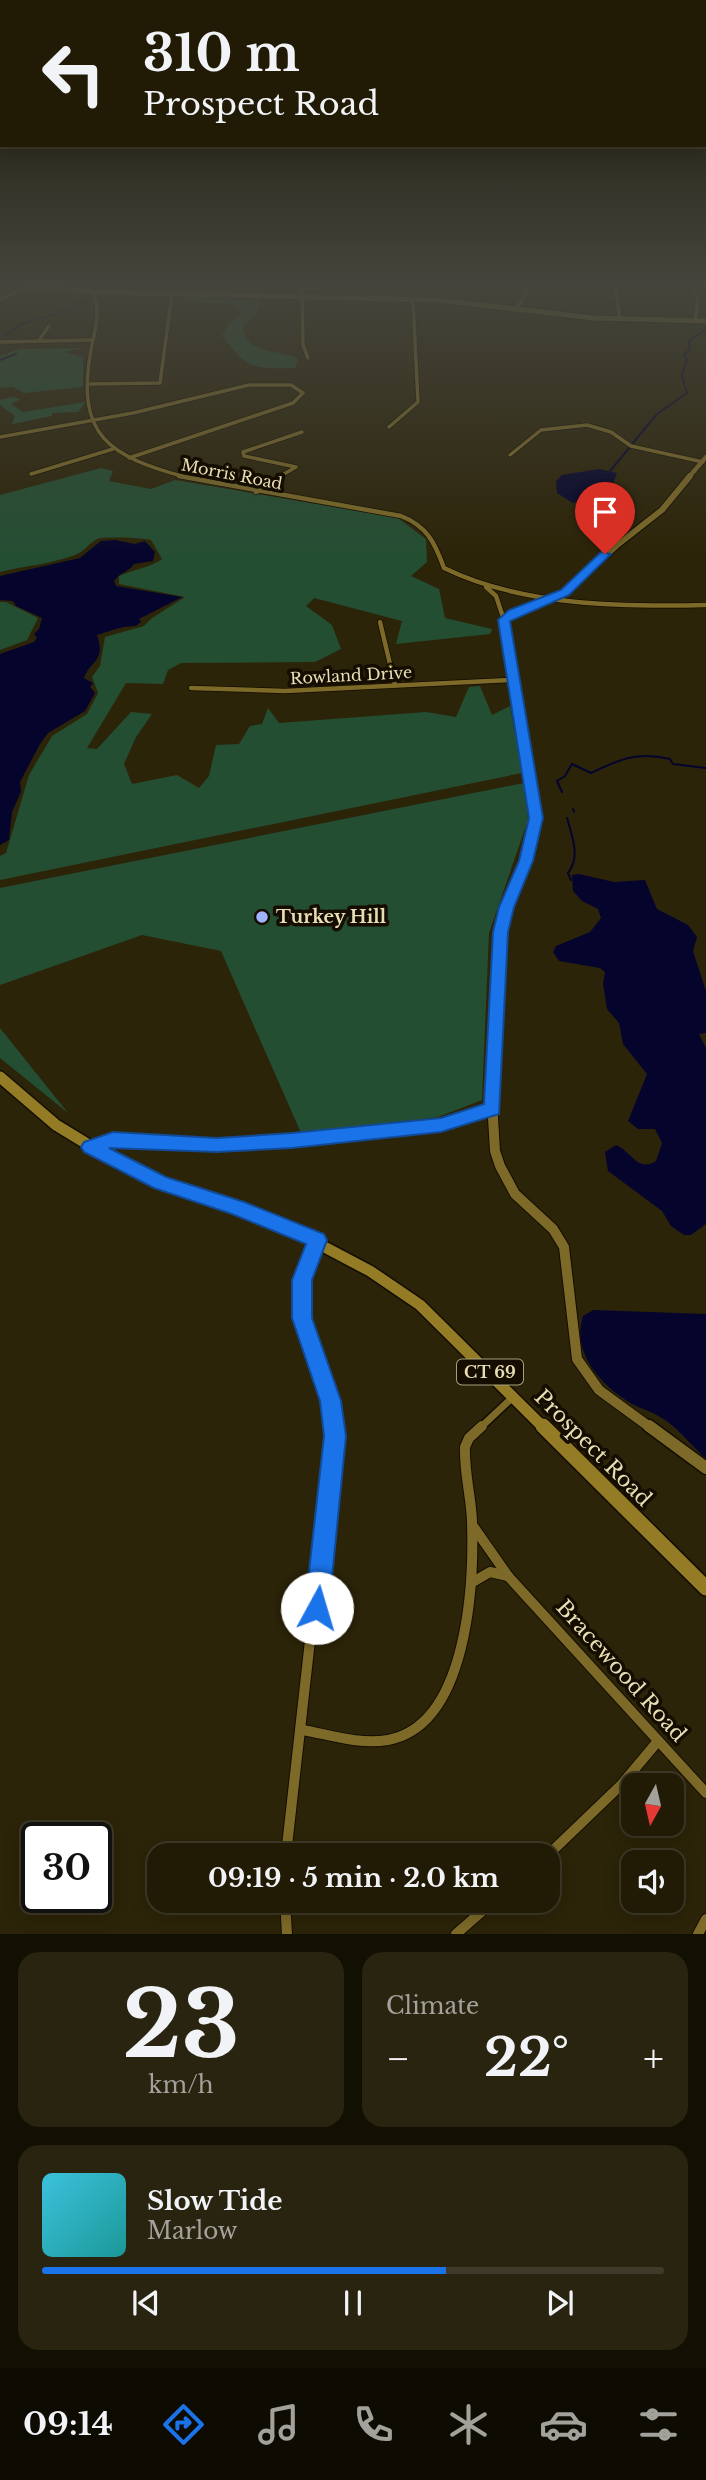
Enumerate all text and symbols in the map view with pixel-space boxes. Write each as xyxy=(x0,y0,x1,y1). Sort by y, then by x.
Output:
text: 310 m xyxy=(143,23,300,84)
icon: left xyxy=(28,28,119,119)
text: Prospect Road xyxy=(143,84,379,124)
street label: Morris Road xyxy=(180,454,284,494)
pin xyxy=(575,482,635,554)
icon: arrive xyxy=(586,493,624,531)
street label: Rowland Drive xyxy=(289,662,413,688)
place label: Turkey Hill xyxy=(276,906,387,928)
marker: Turkey Hill xyxy=(254,909,270,925)
road number: CT 69 xyxy=(457,1360,523,1384)
street label: Prospect Road xyxy=(529,1384,657,1512)
position arrow xyxy=(280,1571,354,1645)
street label: Bracewood Road xyxy=(550,1595,692,1747)
north arrow xyxy=(621,1773,684,1836)
map controls xyxy=(621,1773,684,1913)
speed limit sign: 30 xyxy=(21,1822,112,1913)
button: sound xyxy=(621,1850,684,1913)
text: 09:19 · 5 min · 2.0 km xyxy=(208,1862,499,1894)
text: 23 xyxy=(122,1969,240,2082)
text: Climate xyxy=(386,1992,479,2020)
text: 22° xyxy=(484,2026,569,2090)
text: − xyxy=(386,2035,410,2082)
text: + xyxy=(643,2035,664,2082)
text: km/h xyxy=(148,2071,214,2099)
text: Slow Tide xyxy=(147,2185,283,2217)
text: Marlow xyxy=(147,2217,237,2245)
icon: previous xyxy=(127,2284,165,2322)
icon: pause xyxy=(334,2284,372,2322)
icon: next xyxy=(541,2284,579,2322)
icon: directions xyxy=(159,2400,208,2449)
icon: music xyxy=(254,2400,303,2449)
icon: phone xyxy=(349,2400,398,2449)
icon: climate xyxy=(444,2400,493,2449)
icon: car xyxy=(539,2400,588,2449)
icon: filters xyxy=(634,2400,683,2449)
text: 09:14 xyxy=(23,2404,113,2444)

